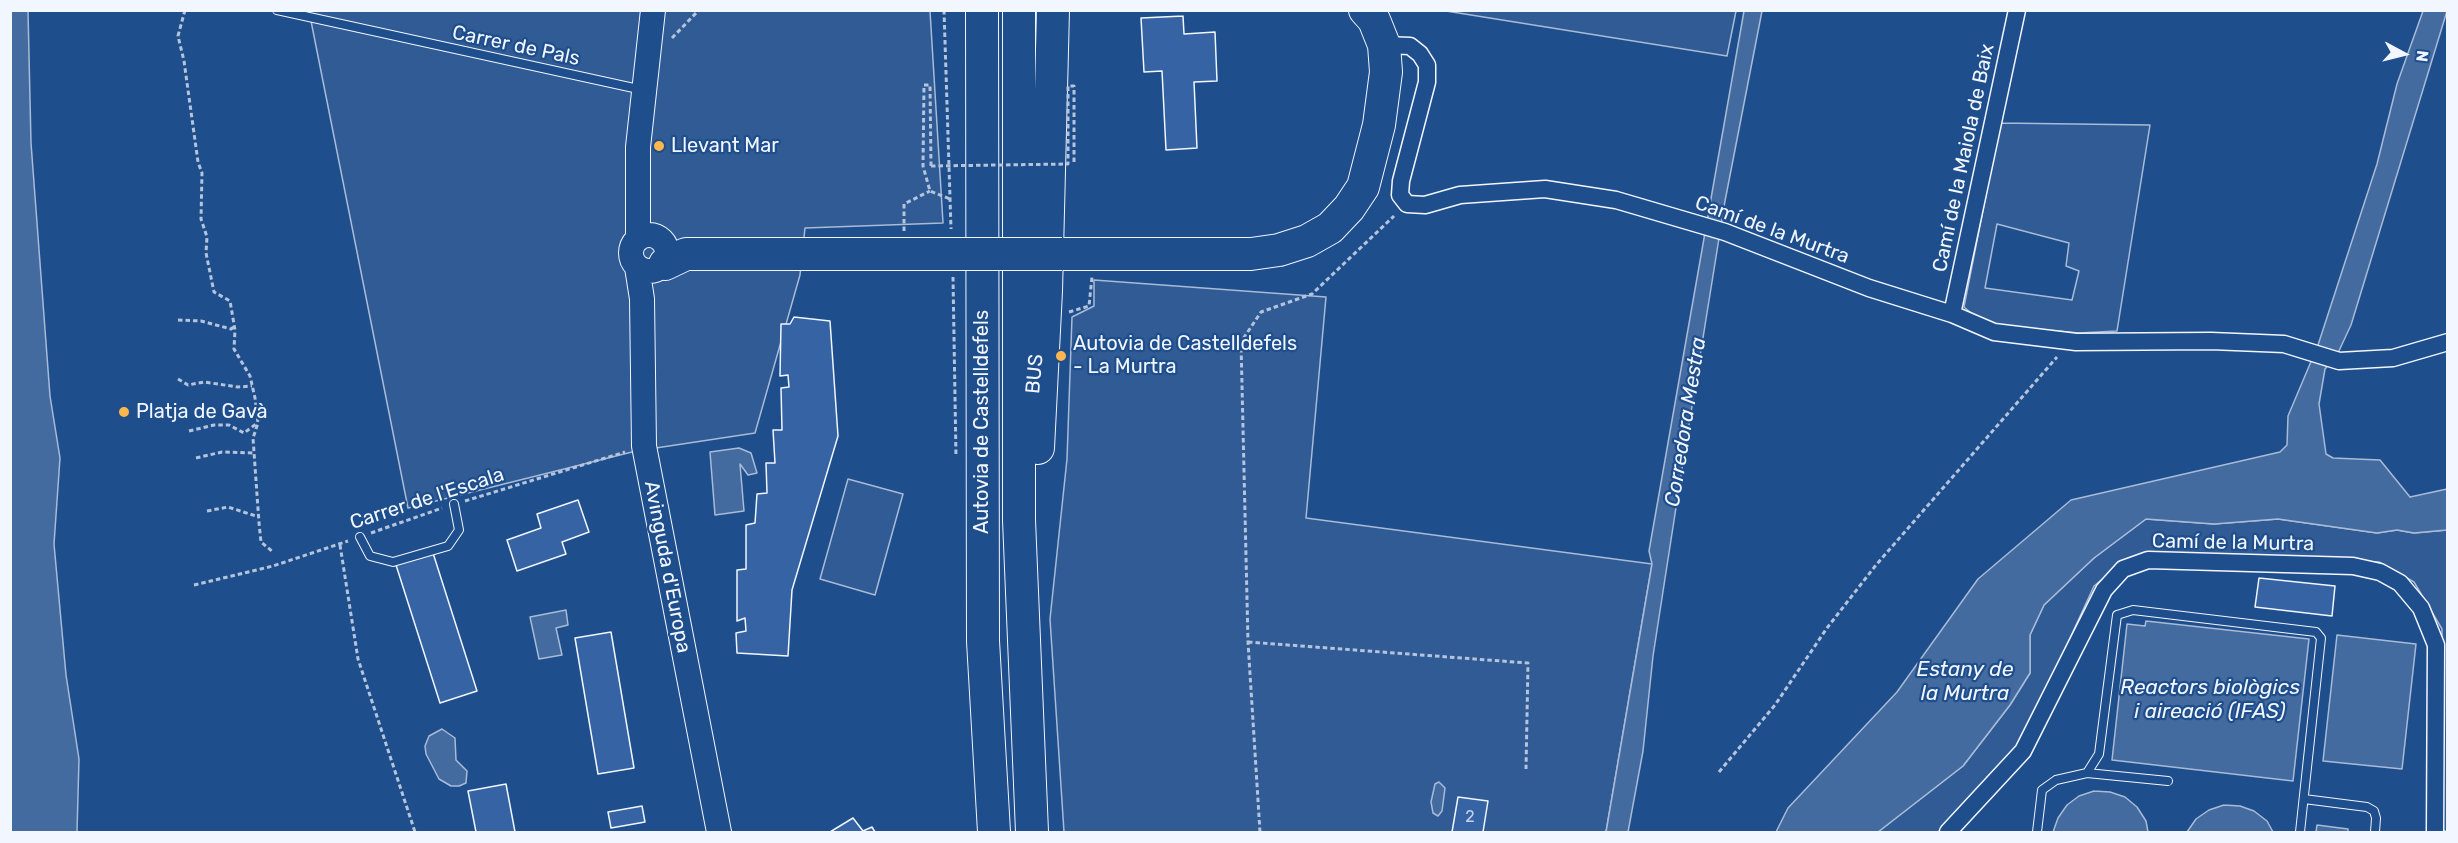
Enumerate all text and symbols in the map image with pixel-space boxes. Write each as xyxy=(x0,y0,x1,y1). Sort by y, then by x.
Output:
street label: Carrer de Pals xyxy=(450,21,582,71)
north arrow xyxy=(2374,24,2434,84)
street label: Camí de la Maiola de Baix xyxy=(1928,42,2000,274)
text: N xyxy=(2412,49,2432,63)
place label: Llevant Mar xyxy=(671,134,779,158)
marker: Llevant Mar xyxy=(652,139,666,153)
street label: Camí de la Murtra xyxy=(1692,191,1852,269)
street label: Autovia de Castelldefels xyxy=(970,310,994,534)
place label: Autovia de Castelldefels - La Murtra xyxy=(1073,332,1297,379)
water label: Corredora Mestra xyxy=(1660,335,1712,509)
marker: Autovia de Castelldefels - La Murtra xyxy=(1054,349,1068,363)
street label: BUS xyxy=(1021,353,1049,395)
place label: Platja de Gavà xyxy=(136,400,268,424)
marker: Platja de Gavà xyxy=(117,405,131,419)
street label: Carrer de l'Escala xyxy=(347,463,507,535)
street label: Avinguda d'Europa xyxy=(639,479,695,655)
street label: Camí de la Murtra xyxy=(2152,530,2314,556)
water label: Estany de la Murtra xyxy=(1916,657,2014,707)
water label: Reactors biològics i aireació (IFAS) xyxy=(2120,675,2300,725)
house number: 2 xyxy=(1465,807,1475,827)

